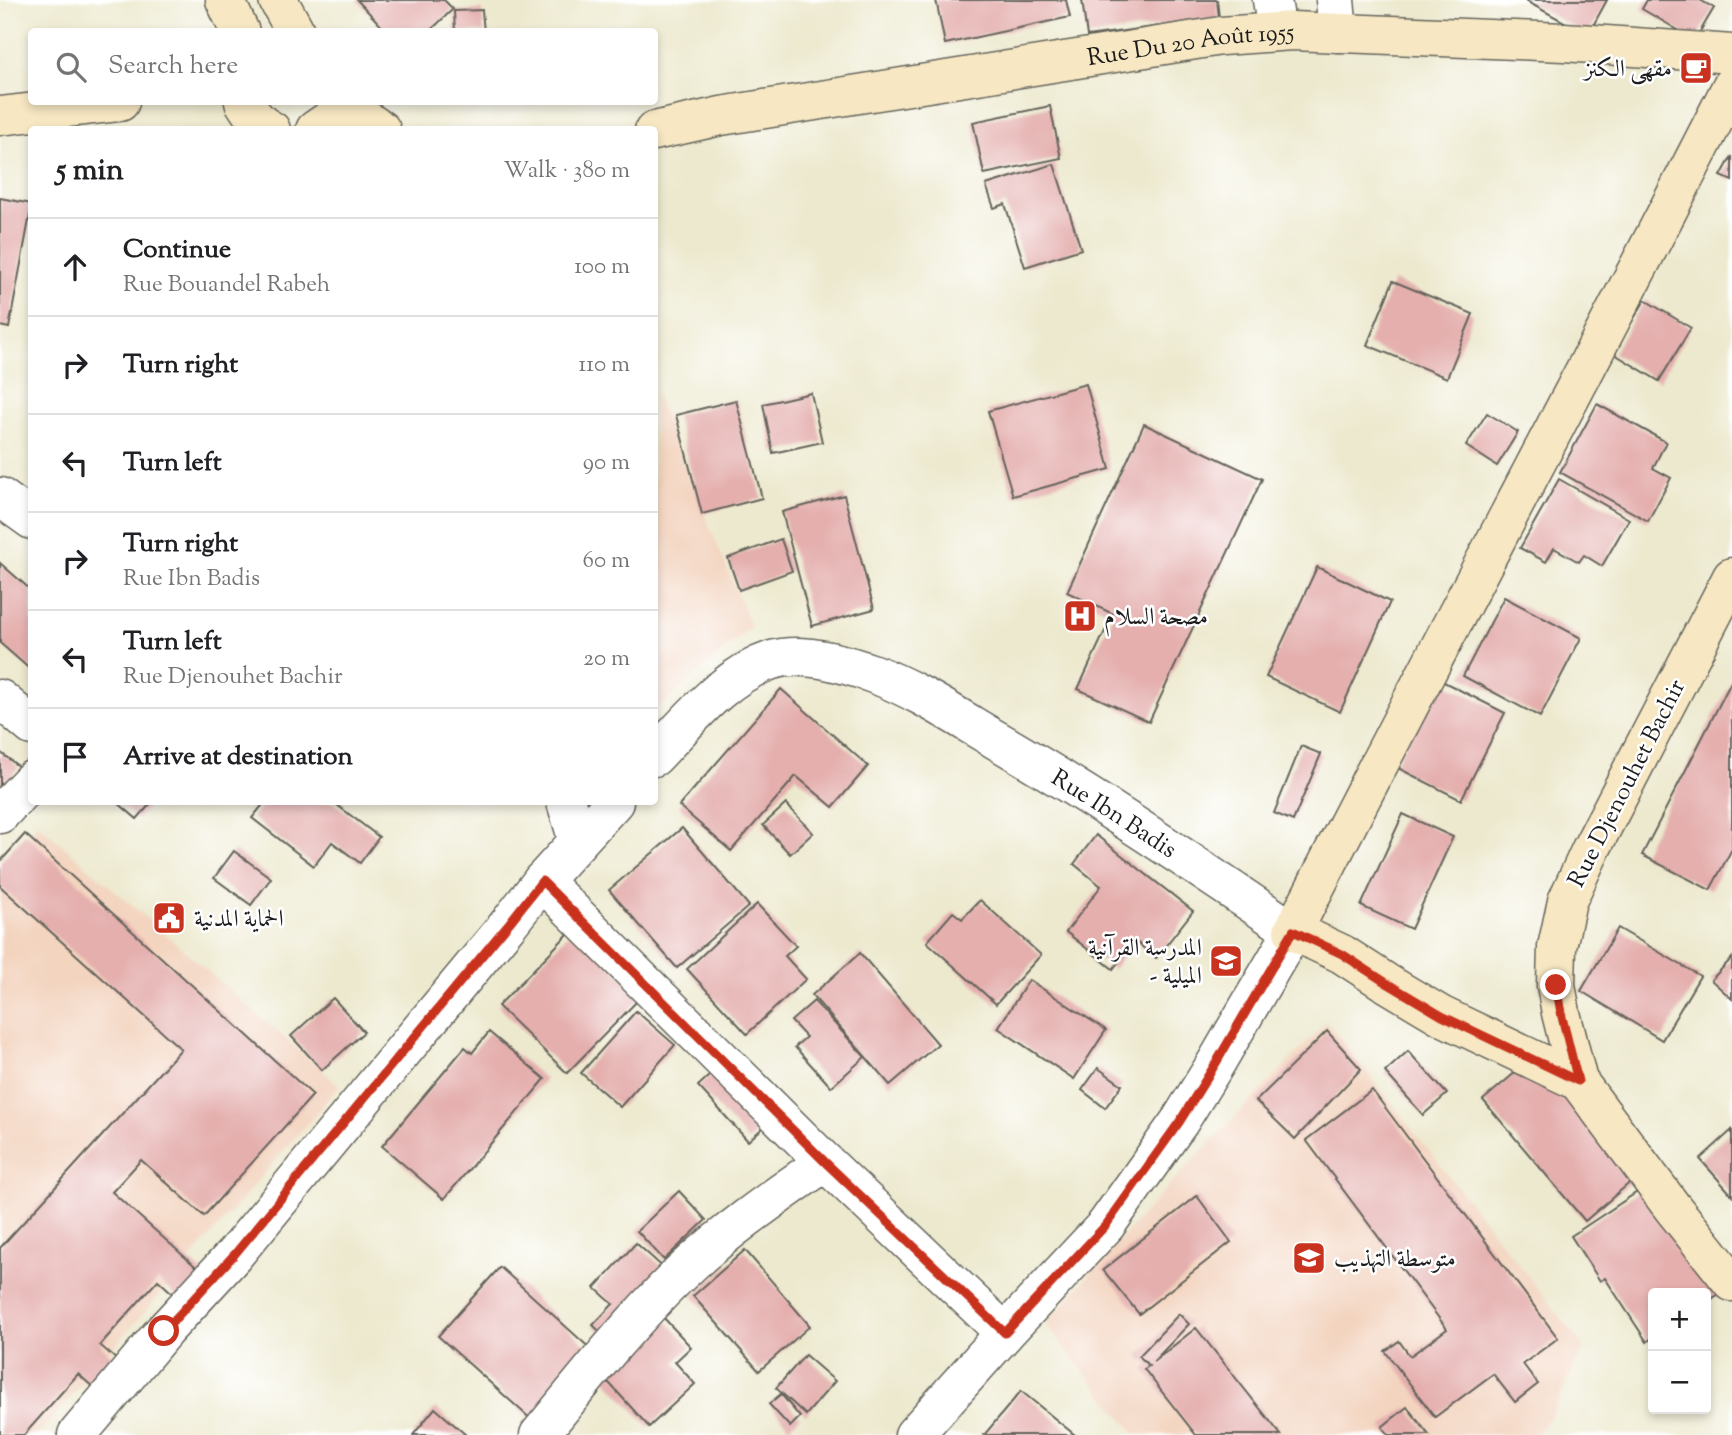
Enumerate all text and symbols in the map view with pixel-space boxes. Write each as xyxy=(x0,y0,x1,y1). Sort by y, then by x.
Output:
street label: Rue Du 20 Août 1955 xyxy=(1085,16,1296,76)
search box xyxy=(28,28,658,105)
icon: search xyxy=(52,48,90,86)
text: Search here xyxy=(108,48,238,85)
cafe icon: مقهى الكنز xyxy=(1677,49,1715,87)
place label: مقهى الكنز xyxy=(1581,53,1672,87)
text: 5 min xyxy=(56,150,124,193)
text: Walk · 380 m xyxy=(504,155,630,188)
text: Continue xyxy=(123,232,231,269)
icon: ahead xyxy=(56,248,94,286)
text: 100 m xyxy=(574,251,630,284)
text: Rue Bouandel Rabeh xyxy=(123,269,330,302)
icon: right xyxy=(56,346,94,384)
text: Turn right xyxy=(123,347,238,384)
text: 110 m xyxy=(579,349,630,382)
icon: left xyxy=(56,444,94,482)
text: Turn left xyxy=(123,445,222,482)
text: 90 m xyxy=(583,447,630,480)
text: Turn right xyxy=(123,526,238,563)
icon: right xyxy=(56,542,94,580)
text: 60 m xyxy=(582,545,630,578)
text: Rue Ibn Badis xyxy=(123,563,260,596)
hospital icon: مصحة السلام xyxy=(1061,597,1099,635)
place label: مصحة السلام xyxy=(1104,601,1208,637)
text: Turn left xyxy=(123,624,222,661)
icon: left xyxy=(56,640,94,678)
text: 20 m xyxy=(583,643,630,676)
text: Rue Djenouhet Bachir xyxy=(123,661,343,694)
street label: Rue Djenouhet Bachir xyxy=(1561,674,1695,894)
icon: arrive xyxy=(56,738,94,776)
text: Arrive at destination xyxy=(123,739,353,776)
street label: Rue Ibn Badis xyxy=(1044,762,1183,868)
public building icon: الحماية المدنية xyxy=(150,899,188,937)
place label: الحماية المدنية xyxy=(194,903,284,937)
place label: المدرسة القرآنية - الميلية xyxy=(1088,932,1202,994)
school or university icon: المدرسة القرآنية - الميلية xyxy=(1207,942,1245,980)
route end xyxy=(1540,969,1571,1000)
school or university icon: متوسطة التهذيب xyxy=(1290,1239,1328,1277)
place label: متوسطة التهذيب xyxy=(1334,1243,1456,1277)
map controls xyxy=(1648,1288,1711,1414)
button: + xyxy=(1648,1288,1711,1351)
route start xyxy=(148,1315,179,1346)
button: − xyxy=(1648,1351,1711,1414)

